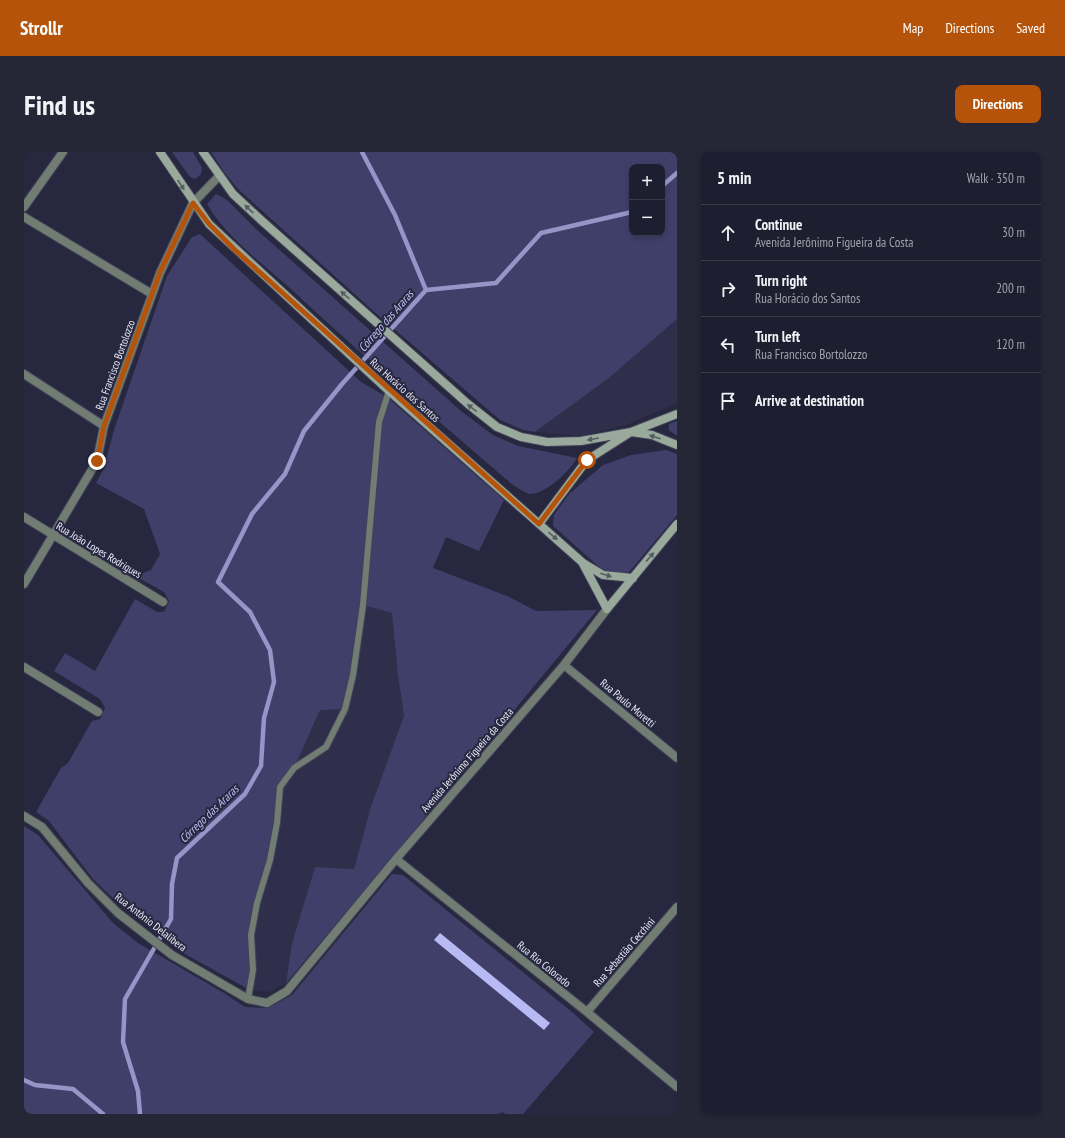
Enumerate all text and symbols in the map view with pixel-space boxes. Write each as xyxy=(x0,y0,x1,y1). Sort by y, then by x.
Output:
text: Strollr xyxy=(20,16,63,40)
text: Map xyxy=(903,19,923,37)
text: Directions xyxy=(945,19,994,37)
text: Saved xyxy=(1016,19,1045,37)
button: Directions xyxy=(955,85,1041,123)
text: Find us xyxy=(24,86,95,123)
map controls xyxy=(629,164,665,236)
button: + xyxy=(629,164,665,200)
text: 5 min xyxy=(717,167,751,189)
text: Walk · 350 m xyxy=(967,170,1025,187)
one-way arrow xyxy=(177,180,185,190)
button: − xyxy=(629,200,665,236)
one-way arrow xyxy=(244,204,254,213)
text: Continue xyxy=(755,215,802,234)
icon: ahead xyxy=(717,222,739,244)
text: 30 m xyxy=(1002,224,1025,241)
text: Avenida Jerônimo Figueira da Costa xyxy=(755,234,913,251)
text: Turn right xyxy=(755,271,807,290)
icon: right xyxy=(717,278,739,300)
text: 200 m xyxy=(996,280,1025,297)
water label: Córrego das Araras xyxy=(355,285,418,355)
text: Rua Horácio dos Santos xyxy=(755,290,860,307)
one-way arrow xyxy=(340,291,351,300)
street label: Rua Francisco Bortolozzo xyxy=(92,318,138,412)
text: Turn left xyxy=(755,327,800,346)
icon: left xyxy=(717,334,739,356)
text: 120 m xyxy=(996,336,1025,353)
text: Rua Francisco Bortolozzo xyxy=(755,346,867,363)
street label: Rua Horácio dos Santos xyxy=(367,355,443,425)
icon: arrive xyxy=(717,390,739,412)
text: Arrive at destination xyxy=(755,391,864,410)
one-way arrow xyxy=(467,404,478,412)
one-way arrow xyxy=(648,434,660,440)
one-way arrow xyxy=(587,436,599,442)
route start xyxy=(578,451,596,469)
route end xyxy=(88,452,106,470)
street label: Rua João Lopes Rodrigues xyxy=(54,519,145,581)
one-way arrow xyxy=(548,532,558,541)
one-way arrow xyxy=(645,552,654,563)
one-way arrow xyxy=(601,572,613,578)
street label: Rua Paulo Moretti xyxy=(597,676,659,730)
street label: Avenida Jerônimo Figueira da Costa xyxy=(418,705,516,815)
water label: Córrego das Araras xyxy=(176,780,243,846)
street label: Rua Antônio Delalibera xyxy=(112,890,190,954)
street label: Rua Sebastião Cecchini xyxy=(590,915,658,989)
street label: Rua Rio Colorado xyxy=(514,938,574,990)

